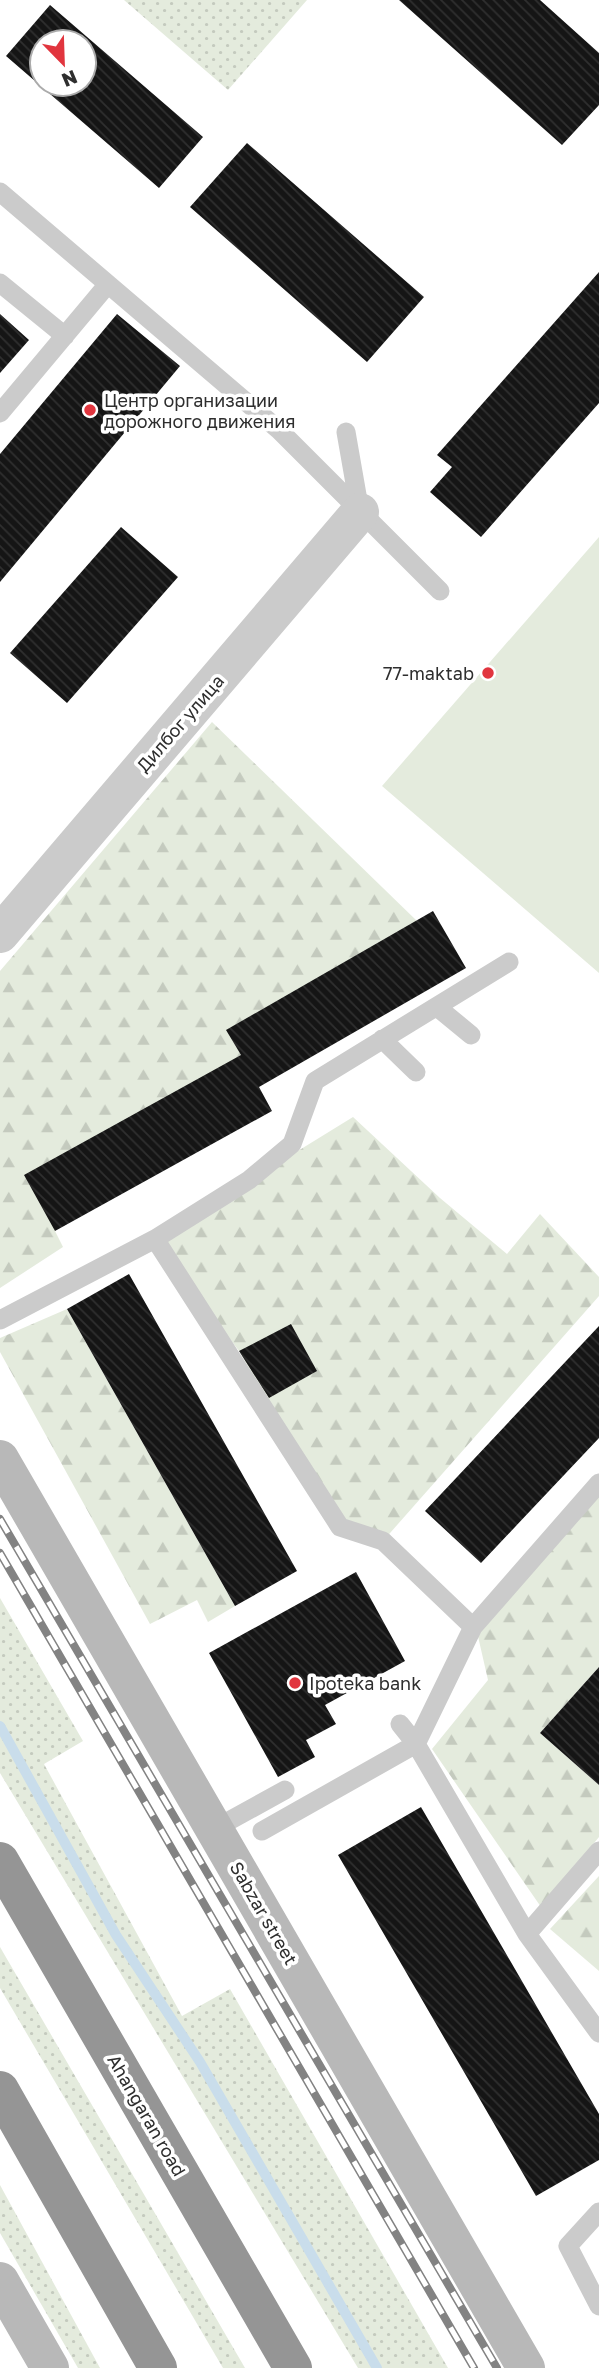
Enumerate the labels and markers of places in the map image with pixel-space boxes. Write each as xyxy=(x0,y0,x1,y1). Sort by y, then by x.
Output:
place label: Центр организации дорожного движения xyxy=(104,389,296,432)
marker: Центр организации дорожного движения xyxy=(82,402,98,418)
place label: 77-maktab xyxy=(383,662,474,684)
marker: 77-maktab xyxy=(480,665,496,681)
place label: Ipoteka bank xyxy=(309,1672,421,1694)
marker: Ipoteka bank xyxy=(287,1675,303,1691)

